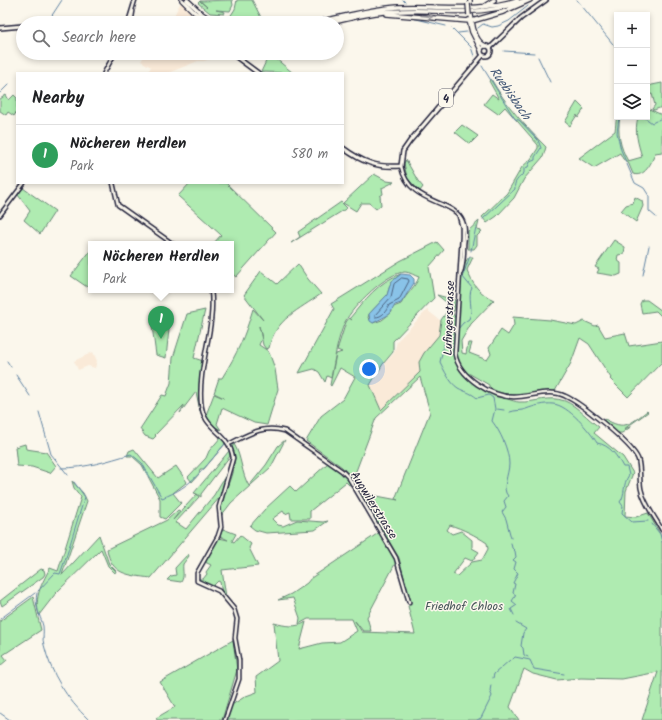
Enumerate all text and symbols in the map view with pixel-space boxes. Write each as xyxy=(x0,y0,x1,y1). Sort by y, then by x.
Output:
map controls xyxy=(614,12,650,120)
button: + xyxy=(614,12,650,48)
one-way arrow xyxy=(420,13,433,20)
search box xyxy=(16,16,344,60)
text: Search here xyxy=(62,26,136,50)
icon: search xyxy=(30,27,52,49)
button: − xyxy=(614,48,650,84)
water label: Ruebisbach xyxy=(484,63,536,126)
button: layers xyxy=(614,84,650,120)
text: Nearby xyxy=(32,85,84,112)
road number: 4 xyxy=(439,89,453,107)
text: Nöcheren Herdlen xyxy=(70,132,186,156)
text: 1 xyxy=(43,144,47,165)
text: 580 m xyxy=(291,144,328,165)
text: Park xyxy=(70,156,94,177)
popup xyxy=(88,241,234,293)
text: Nöcheren Herdlen xyxy=(103,245,219,269)
text: Park xyxy=(103,269,126,290)
street label: Lufingerstrasse xyxy=(439,280,460,356)
pin: 1 xyxy=(148,306,174,339)
your location xyxy=(359,359,379,379)
street label: Augwilerstrasse xyxy=(345,468,402,543)
park label: Friedhof Chloos xyxy=(425,597,503,616)

